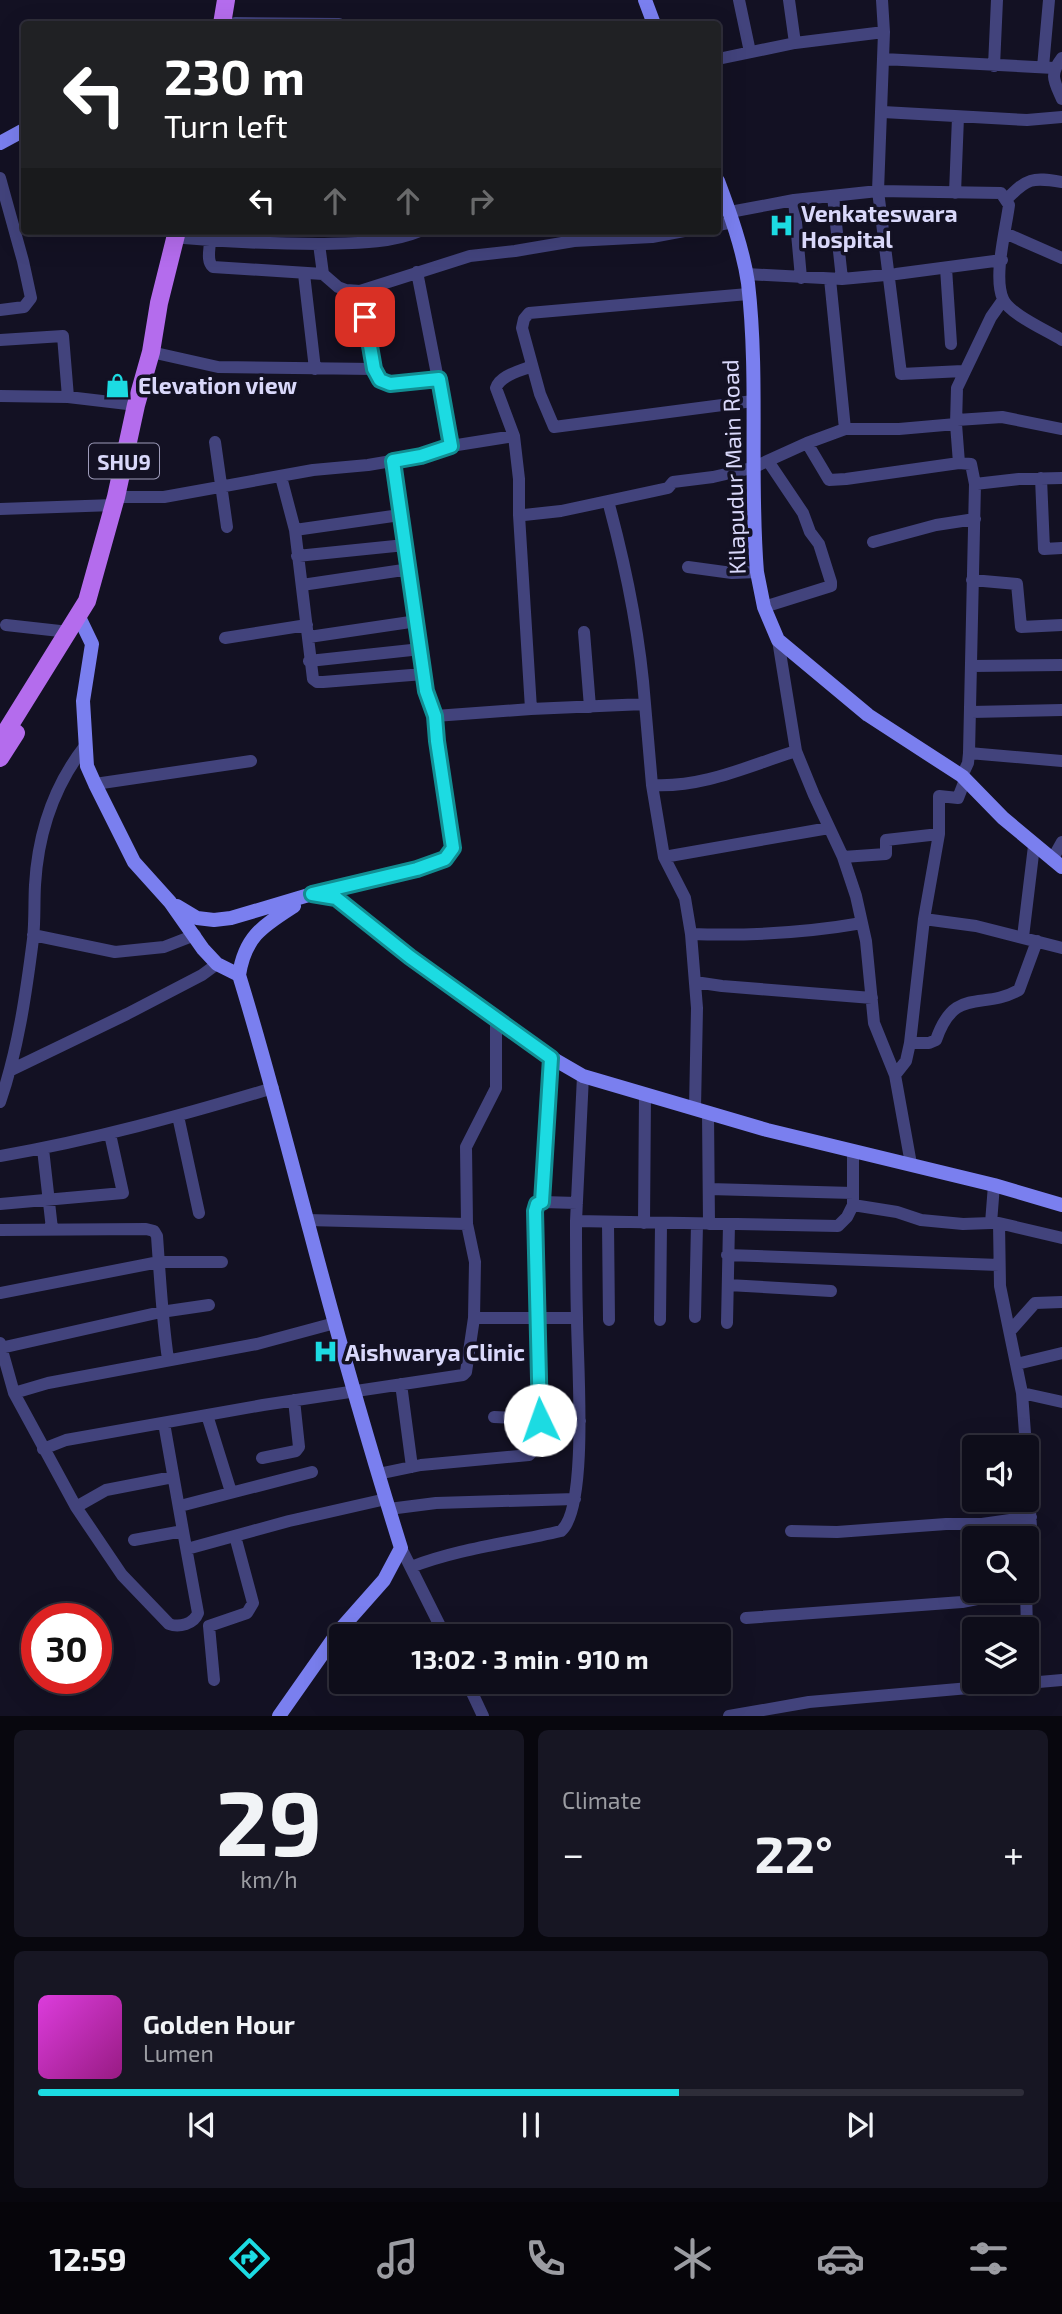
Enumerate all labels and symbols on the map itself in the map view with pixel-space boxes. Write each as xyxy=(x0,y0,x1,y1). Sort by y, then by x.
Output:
place label: Venkateswara Hospital xyxy=(801,199,958,253)
hospital icon: Venkateswara Hospital xyxy=(767,212,795,240)
pin xyxy=(335,287,395,347)
street label: Kilapudur Main Road xyxy=(715,359,751,575)
shop icon: Elevation view xyxy=(104,371,132,399)
place label: Elevation view xyxy=(138,371,298,399)
road number: SHU9 xyxy=(89,444,159,478)
hospital icon: Aishwarya Clinic xyxy=(311,1338,339,1366)
place label: Aishwarya Clinic xyxy=(345,1338,525,1366)
position arrow xyxy=(503,1383,577,1457)
speed limit sign: 30 xyxy=(21,1603,112,1694)

